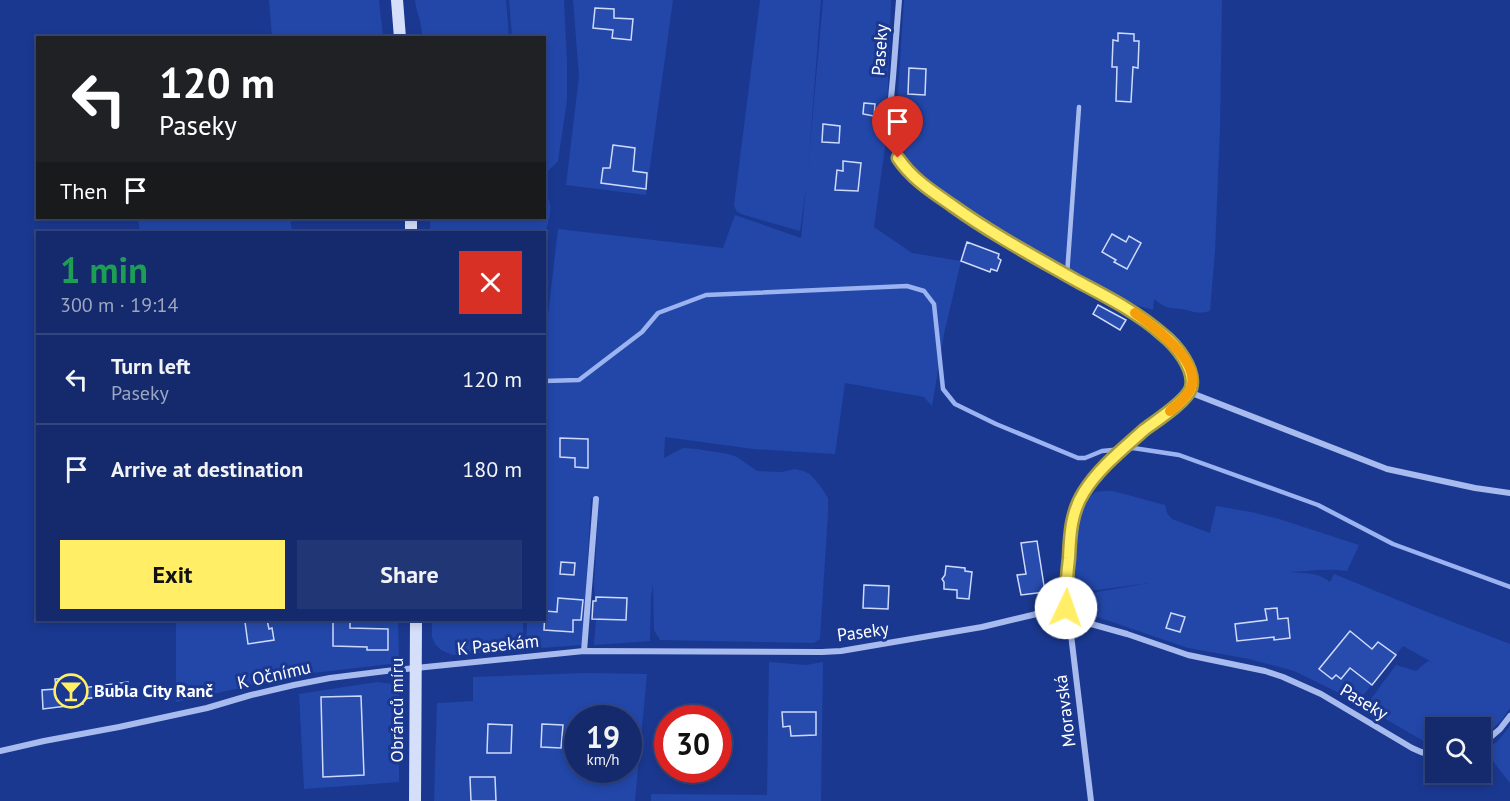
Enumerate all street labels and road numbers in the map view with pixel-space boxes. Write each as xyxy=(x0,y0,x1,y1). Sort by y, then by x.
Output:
street label: Paseky xyxy=(866,23,893,77)
street label: Paseky xyxy=(836,616,891,647)
street label: K Pasekám xyxy=(456,629,540,660)
street label: K Očnímu xyxy=(235,655,313,694)
street label: Obránců míru xyxy=(385,658,408,762)
street label: Moravská xyxy=(1049,674,1080,749)
street label: Paseky xyxy=(1336,678,1393,725)

